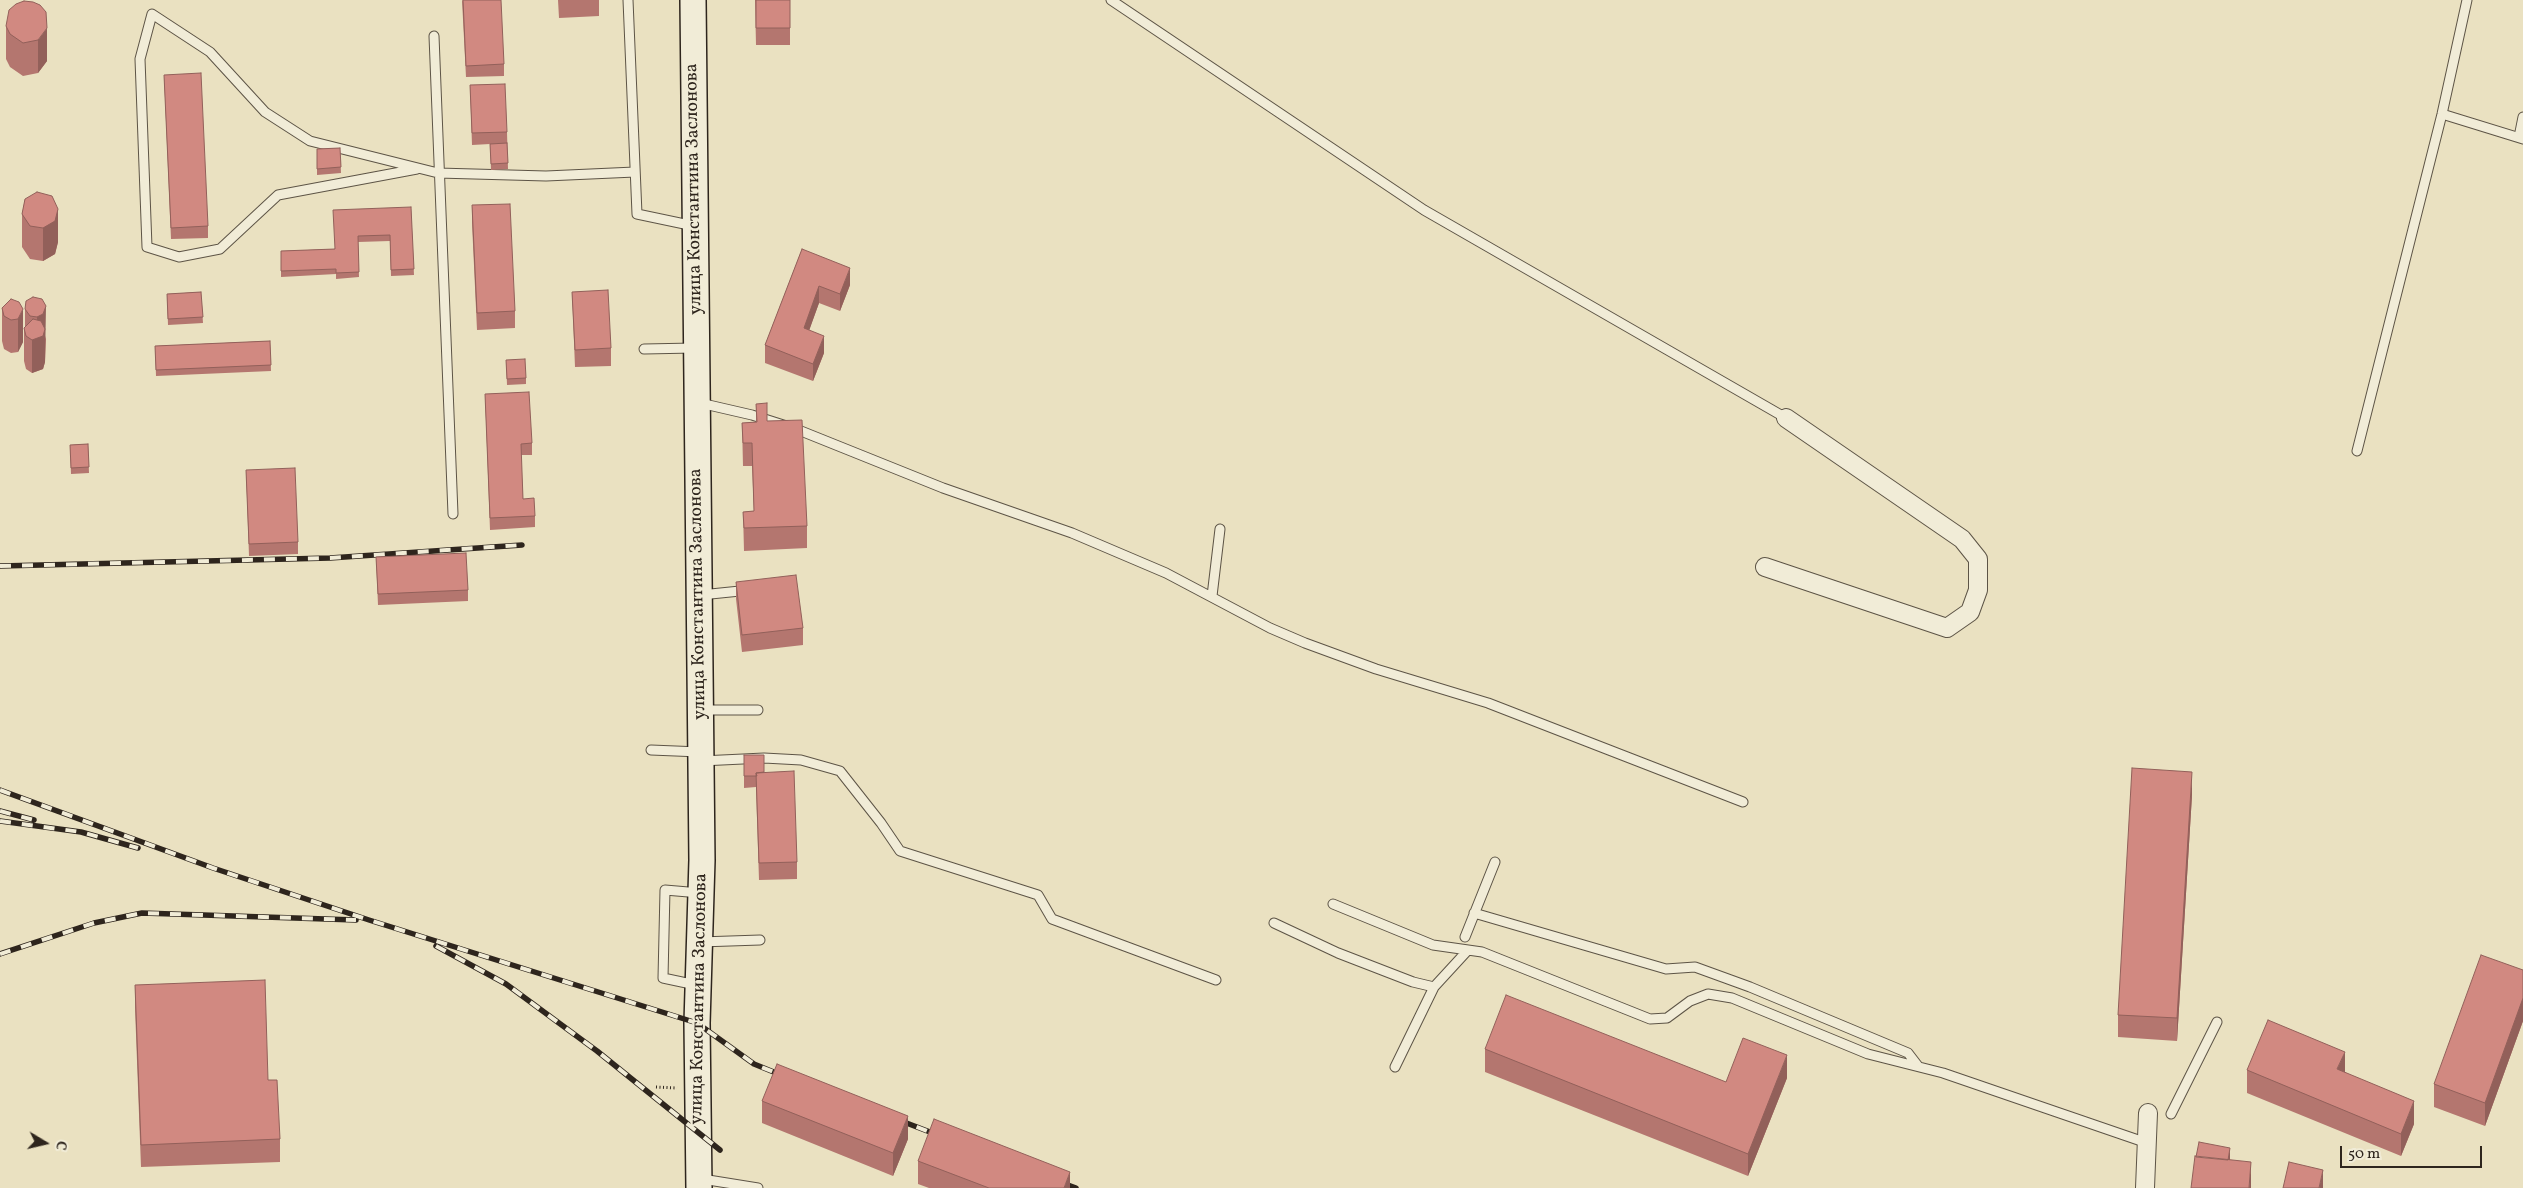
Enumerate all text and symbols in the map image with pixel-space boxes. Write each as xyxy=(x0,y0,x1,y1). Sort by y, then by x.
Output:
street label: улица Константина Заслонова xyxy=(682,63,708,315)
street label: улица Константина Заслонова xyxy=(686,468,712,720)
street label: улица Константина Заслонова xyxy=(687,873,713,1125)
north arrow xyxy=(20,1118,70,1168)
scale bar xyxy=(2343,1136,2486,1168)
text: С xyxy=(50,1139,70,1151)
text: 50 m xyxy=(2348,1144,2380,1165)

